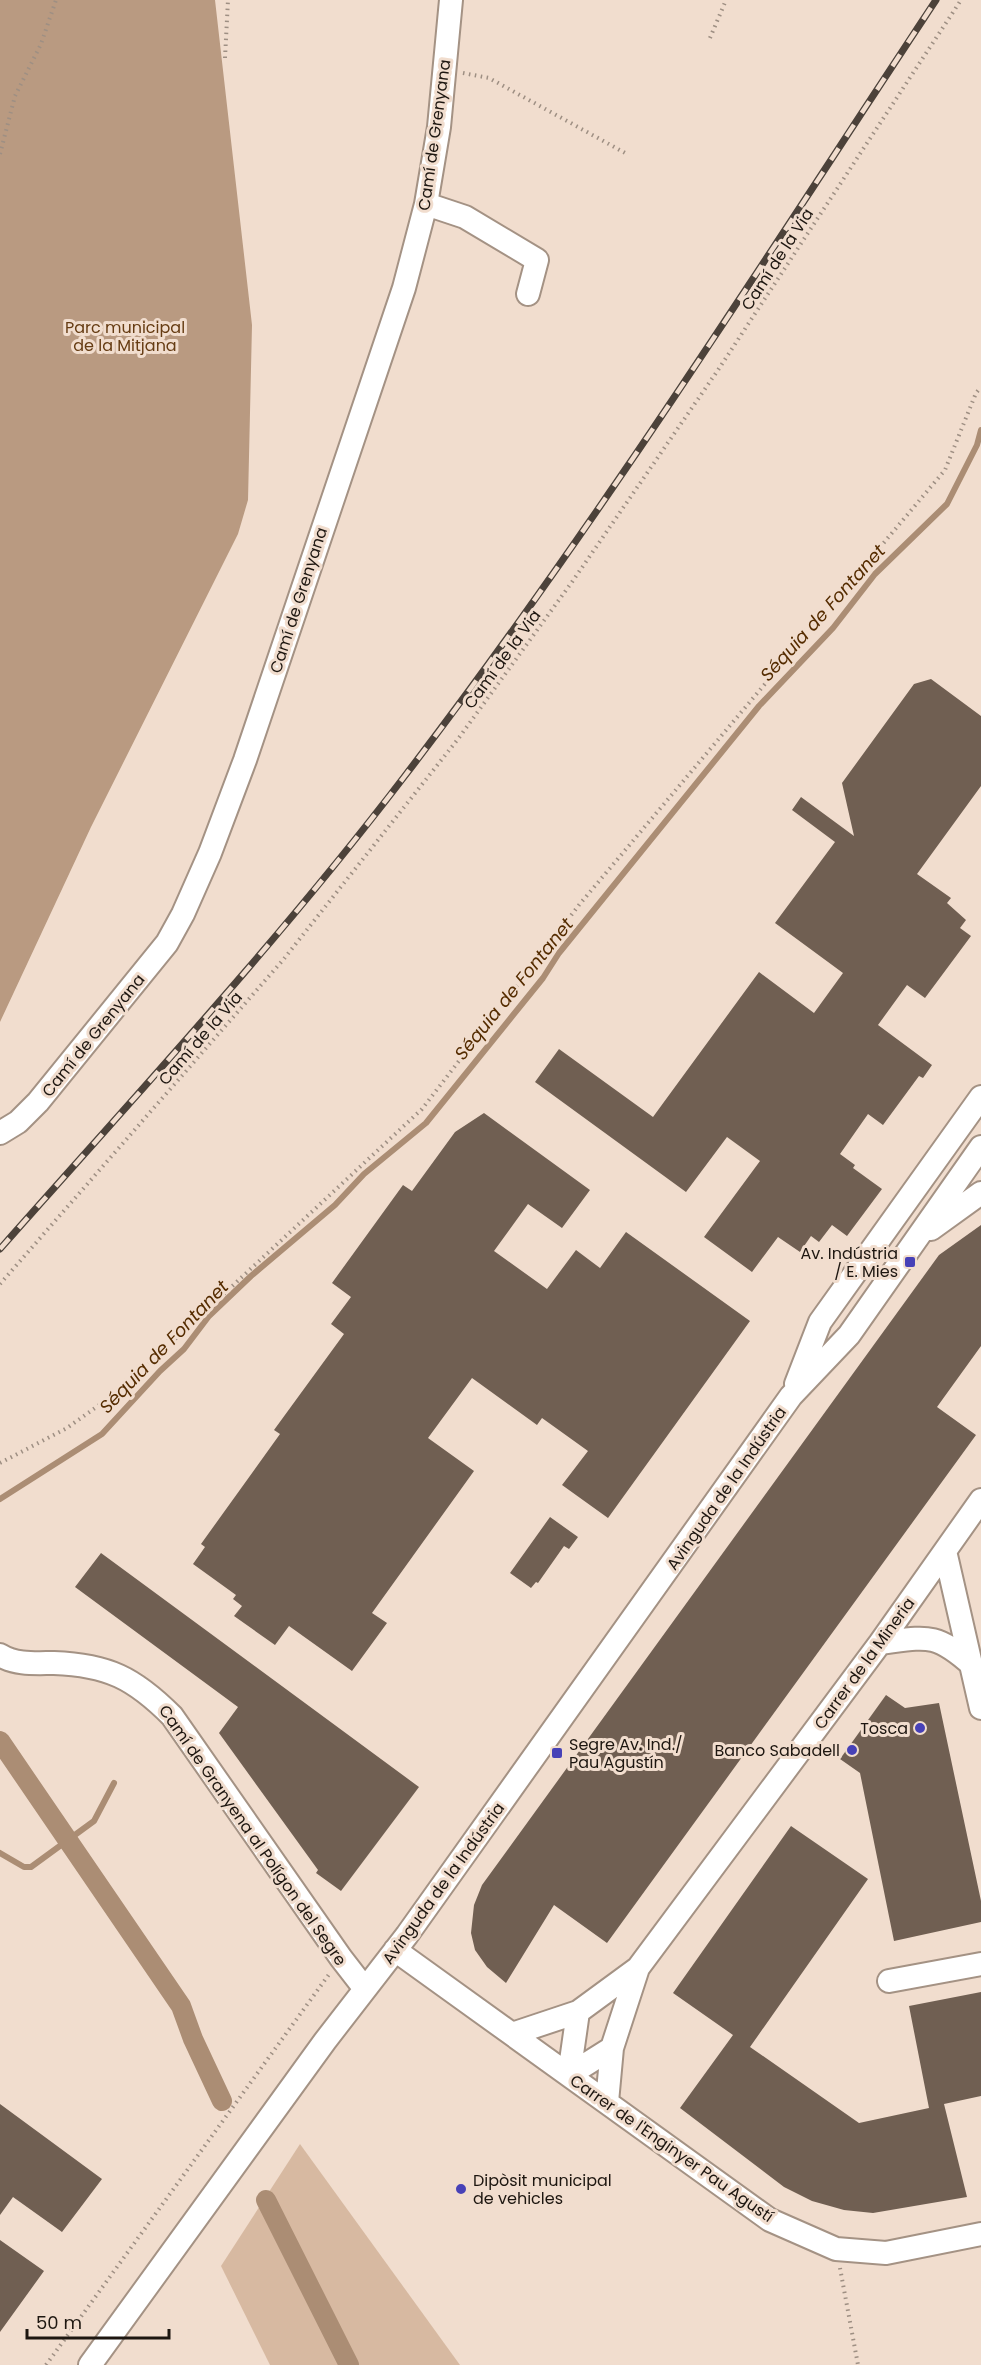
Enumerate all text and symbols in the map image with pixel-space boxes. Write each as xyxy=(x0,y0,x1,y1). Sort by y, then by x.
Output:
street label: Camí de Grenyana xyxy=(413,58,456,212)
street label: Camí de la Via xyxy=(736,204,819,315)
park label: Parc municipal de la Mitjana xyxy=(65,316,185,357)
street label: Camí de Grenyana xyxy=(264,524,333,676)
water label: Séquia de Fontanet xyxy=(754,539,891,686)
street label: Camí de la Via xyxy=(459,605,546,714)
water label: Séquia de Fontanet xyxy=(449,912,579,1065)
street label: Camí de Grenyana xyxy=(37,969,150,1102)
street label: Camí de la Via xyxy=(153,986,248,1090)
place label: Av. Indústria / E. Mies xyxy=(800,1242,898,1283)
marker: Av. Indústria / E. Mies xyxy=(903,1255,917,1269)
water label: Séquia de Fontanet xyxy=(94,1274,234,1419)
street label: Avinguda de la Indústria xyxy=(661,1402,792,1575)
street label: Carrer de la Mineria xyxy=(809,1593,920,1734)
street label: Camí de Granyena al Polígon del Segre xyxy=(153,1700,352,1970)
place label: Tosca xyxy=(860,1717,908,1740)
marker: Tosca xyxy=(913,1721,927,1735)
place label: Segre Av. Ind./ Pau Agustín xyxy=(569,1733,683,1774)
place label: Banco Sabadell xyxy=(714,1739,840,1762)
marker: Banco Sabadell xyxy=(845,1743,859,1757)
marker: Segre Av. Ind./ Pau Agustín xyxy=(550,1746,564,1760)
street label: Avinguda de la Indústria xyxy=(377,1798,510,1969)
street label: Carrer de l'Enginyer Pau Agustí xyxy=(565,2069,778,2228)
place label: Dipòsit municipal de vehicles xyxy=(473,2169,612,2210)
marker: Dipòsit municipal de vehicles xyxy=(454,2182,468,2196)
scale bar xyxy=(27,2302,170,2340)
text: 50 m xyxy=(36,2310,82,2335)

